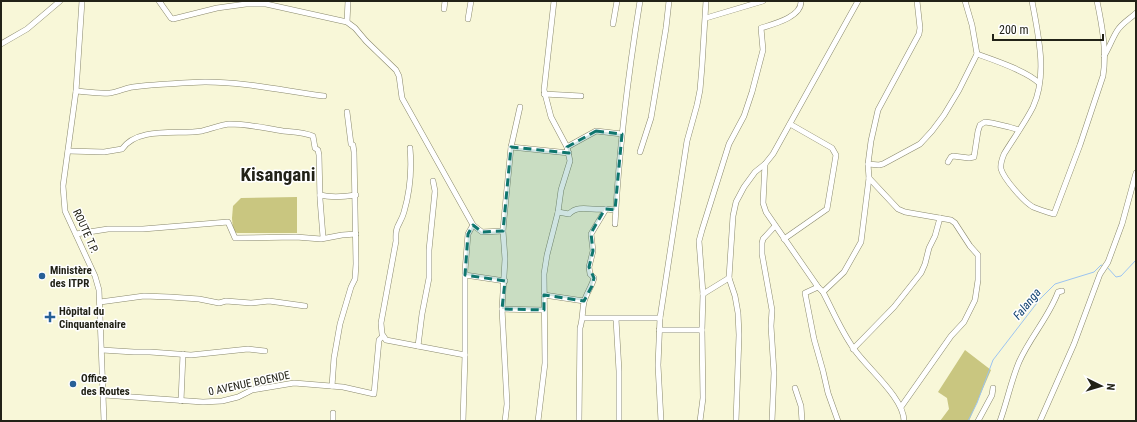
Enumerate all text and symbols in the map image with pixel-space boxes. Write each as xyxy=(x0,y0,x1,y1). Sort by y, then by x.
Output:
scale bar xyxy=(993,16,1103,42)
text: 200 m xyxy=(999,23,1029,37)
district label: Kisangani xyxy=(241,163,315,186)
street label: ROUTE T.P. xyxy=(70,207,101,255)
place label: Ministère des ITPR xyxy=(50,264,92,290)
marker: Ministère des ITPR xyxy=(37,271,47,281)
water label: Falanga xyxy=(1010,286,1044,322)
place label: Hôpital du Cinquantenaire xyxy=(59,305,126,331)
marker: Hôpital du Cinquantenaire xyxy=(44,311,56,323)
north arrow xyxy=(1081,366,1121,406)
street label: 0 AVENUE BOENDE xyxy=(207,368,292,398)
place label: Office des Routes xyxy=(81,372,130,398)
marker: Office des Routes xyxy=(68,379,78,389)
text: N xyxy=(1104,383,1117,391)

